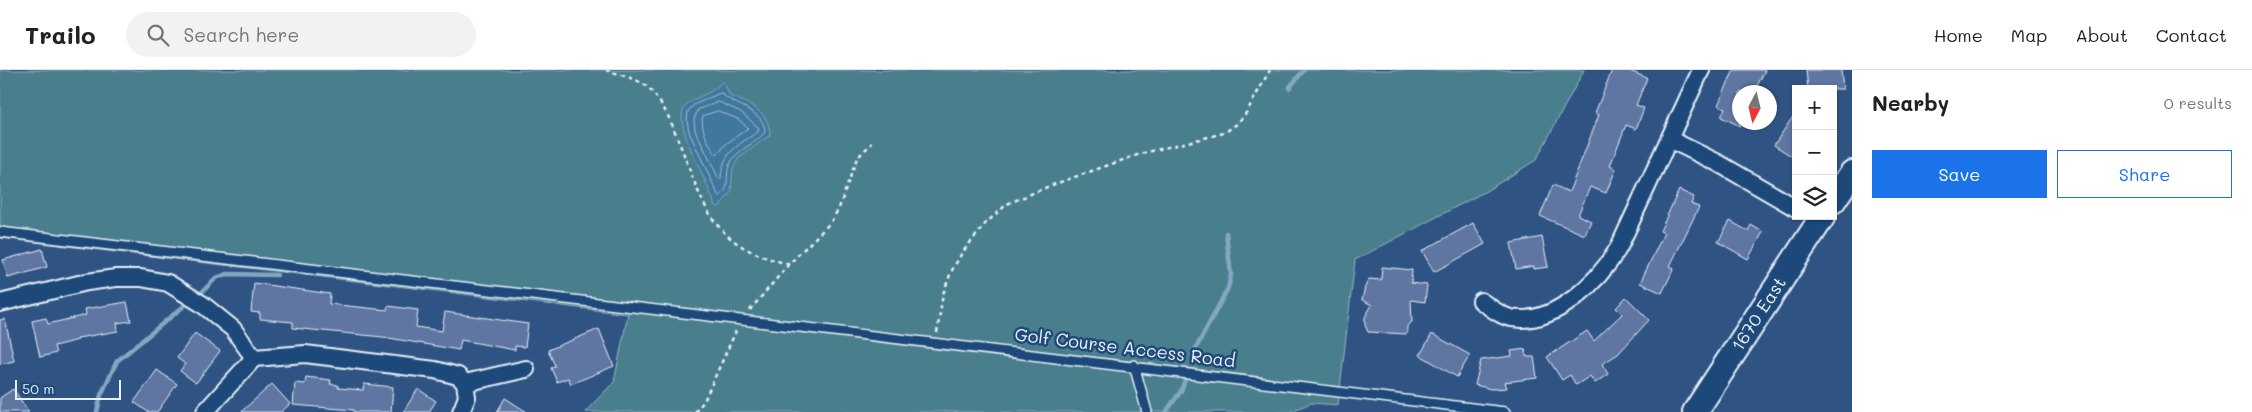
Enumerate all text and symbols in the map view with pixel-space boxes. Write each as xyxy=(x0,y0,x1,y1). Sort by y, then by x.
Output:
search box xyxy=(126,12,476,57)
text: Trailo xyxy=(25,19,96,50)
icon: search xyxy=(144,21,172,49)
text: Search here xyxy=(184,22,299,47)
text: Home xyxy=(1934,23,1983,47)
text: Map xyxy=(2011,23,2047,47)
text: About xyxy=(2075,23,2128,47)
text: Contact xyxy=(2156,23,2227,47)
north arrow xyxy=(1732,85,1777,130)
map controls xyxy=(1792,85,1837,220)
button: + xyxy=(1792,85,1837,130)
text: Nearby xyxy=(1872,89,1949,116)
text: 0 results xyxy=(2164,92,2232,113)
button: − xyxy=(1792,130,1837,175)
button: Save xyxy=(1872,150,2047,198)
button: Share xyxy=(2057,150,2232,198)
button: layers xyxy=(1792,175,1837,220)
street label: 1670 East xyxy=(1725,272,1791,355)
street label: Golf Course Access Road xyxy=(1013,322,1237,372)
scale bar xyxy=(15,377,121,400)
text: 50 m xyxy=(22,379,54,398)

